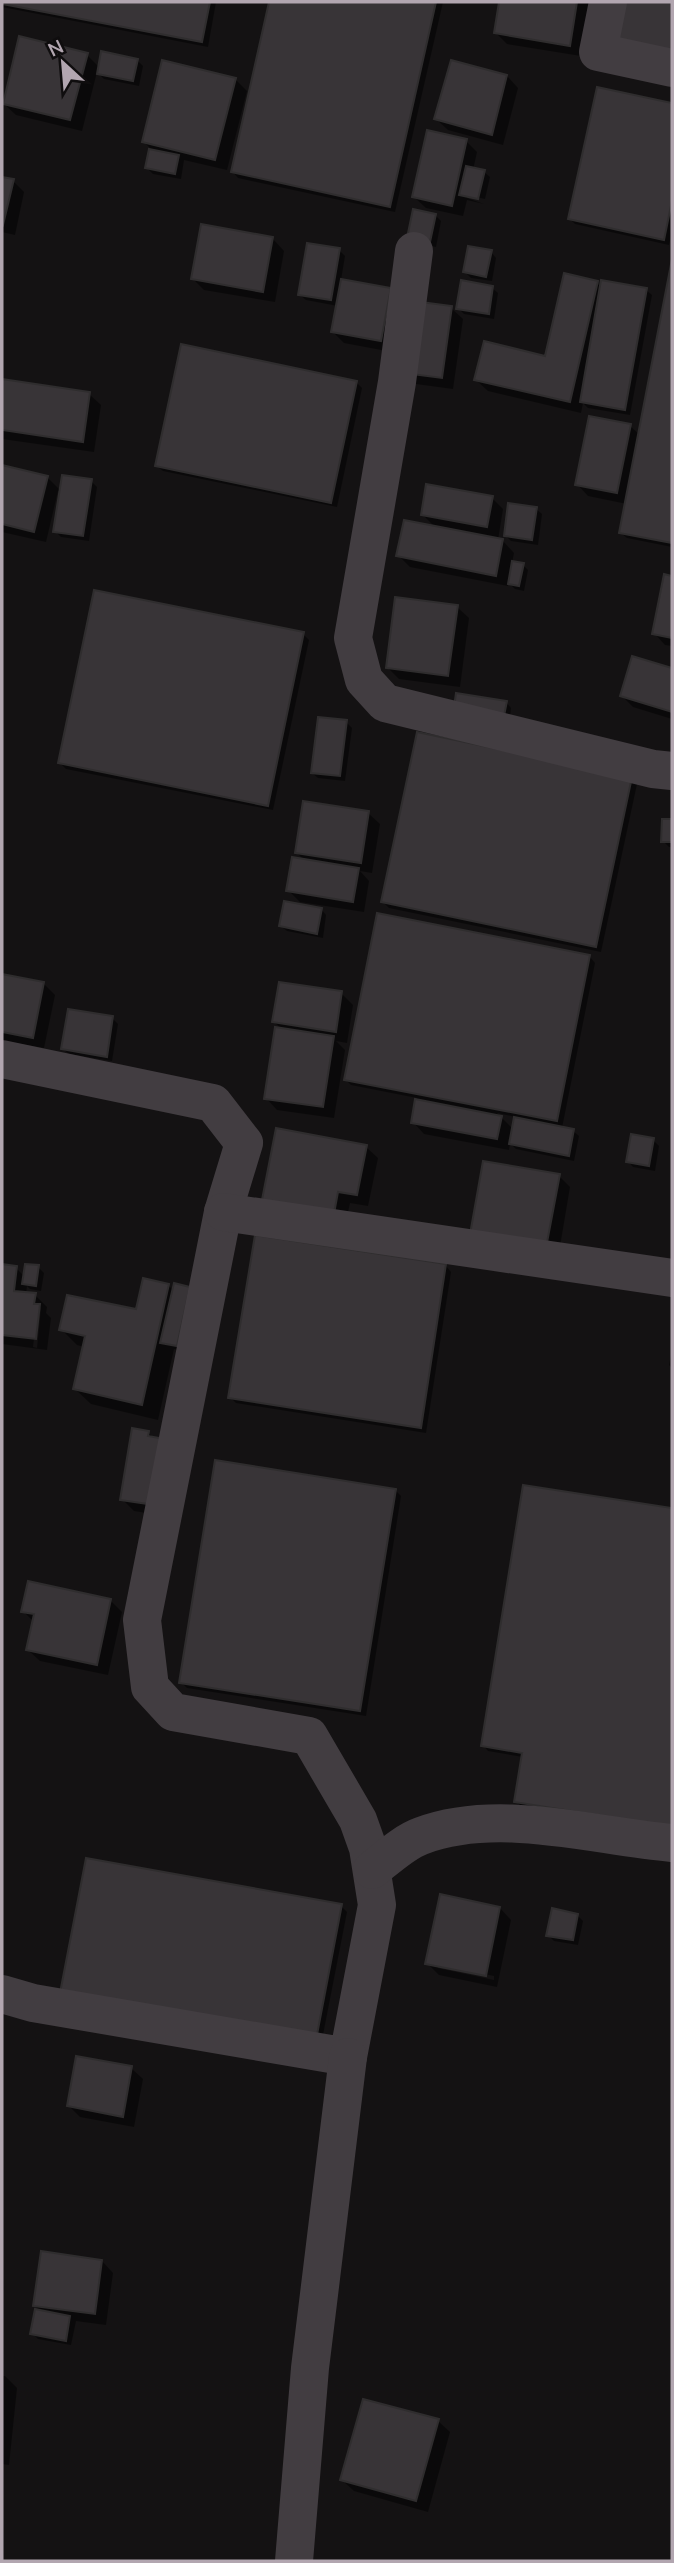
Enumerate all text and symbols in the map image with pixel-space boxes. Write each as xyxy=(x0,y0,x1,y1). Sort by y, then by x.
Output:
north arrow xyxy=(28,28,98,98)
text: N xyxy=(44,34,68,63)

